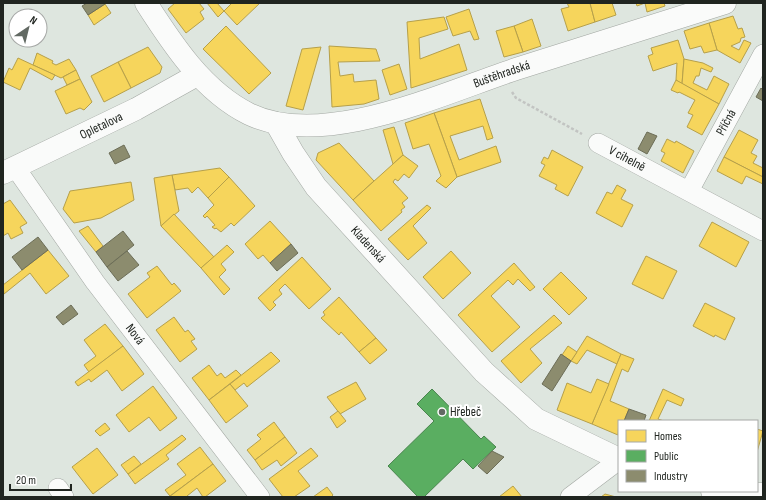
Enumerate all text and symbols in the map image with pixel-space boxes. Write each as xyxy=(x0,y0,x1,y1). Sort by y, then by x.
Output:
north arrow xyxy=(8,8,48,48)
text: N xyxy=(27,13,40,27)
street label: Buštěhradská xyxy=(471,57,532,92)
street label: Příčná xyxy=(713,107,740,138)
street label: Opletalova xyxy=(77,109,125,143)
street label: V cihelně xyxy=(606,142,648,175)
street label: Kladenská xyxy=(347,223,389,266)
street label: Nová xyxy=(122,321,148,348)
place label: Hřebeč xyxy=(450,404,481,420)
marker: Hřebeč xyxy=(437,407,447,417)
legend xyxy=(618,420,758,492)
text: Homes xyxy=(654,429,682,444)
text: Public xyxy=(654,449,679,464)
scale bar xyxy=(10,466,71,492)
text: Industry xyxy=(654,469,688,484)
text: 20 m xyxy=(16,473,36,488)

